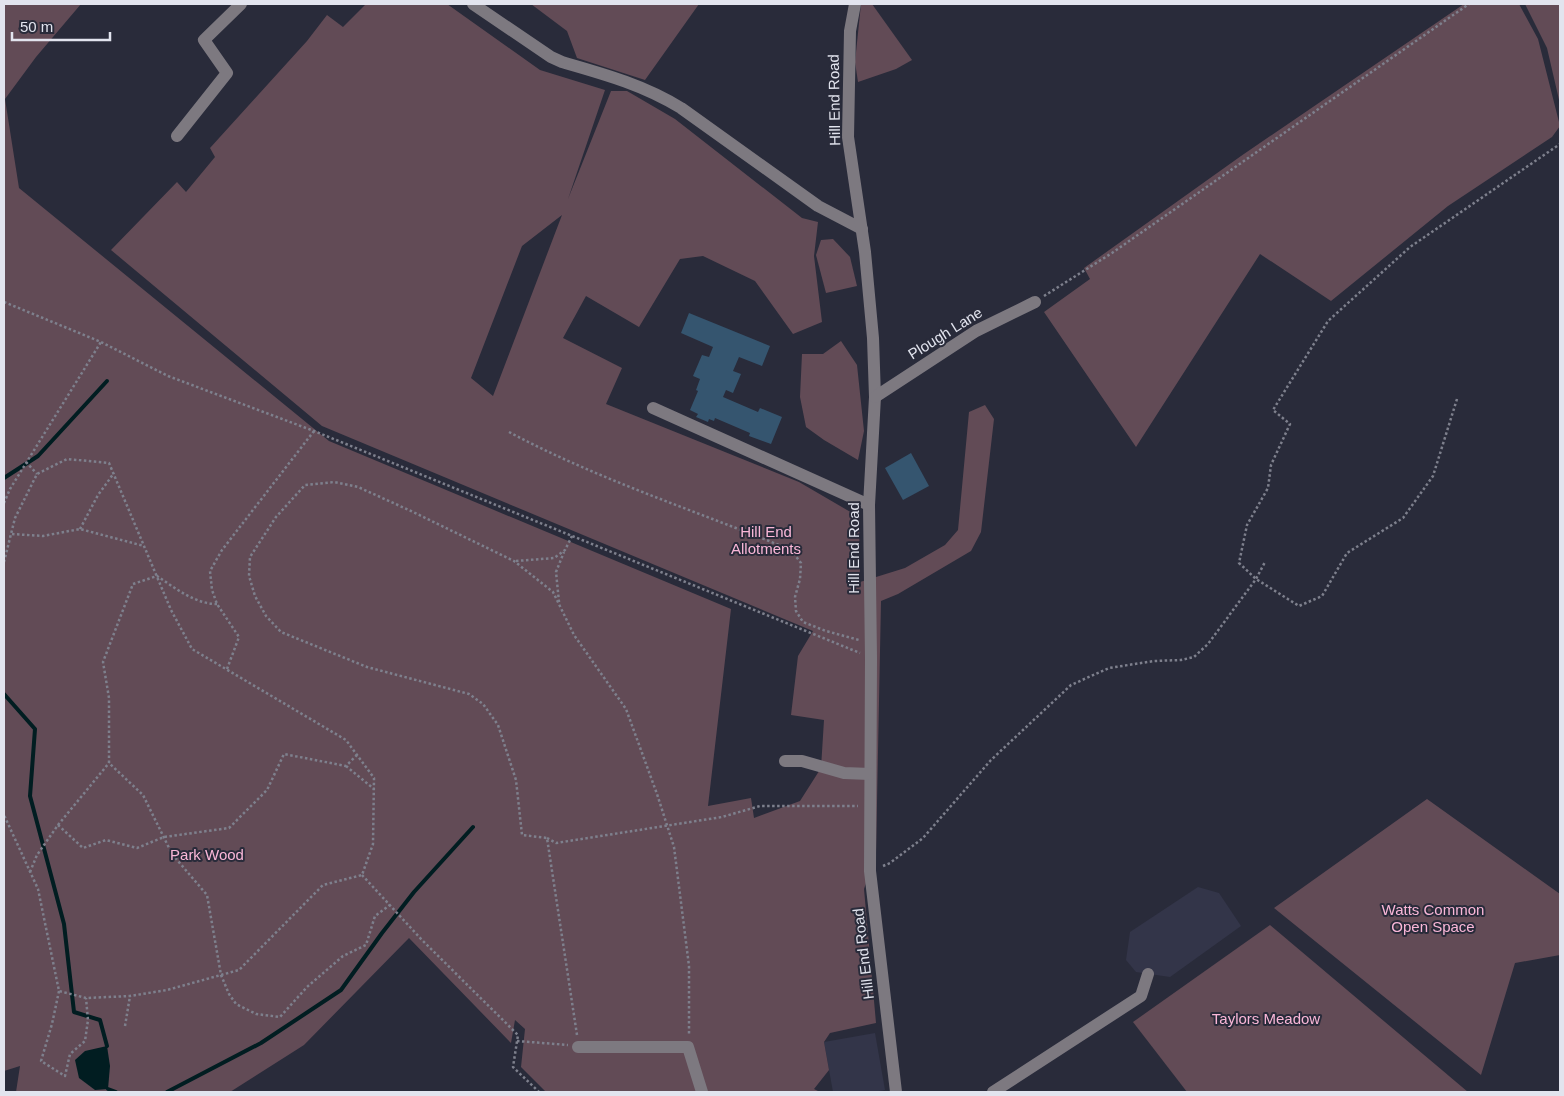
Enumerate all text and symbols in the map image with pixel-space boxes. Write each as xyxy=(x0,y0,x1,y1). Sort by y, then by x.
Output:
scale bar xyxy=(12,10,110,42)
text: 50 m xyxy=(20,18,53,35)
street label: Hill End Road xyxy=(825,54,843,146)
street label: Plough Lane xyxy=(905,303,985,363)
street label: Hill End Road xyxy=(845,502,862,594)
park label: Hill End Allotments xyxy=(731,523,801,557)
park label: Park Wood xyxy=(170,846,244,863)
park label: Watts Common Open Space xyxy=(1382,901,1484,935)
street label: Hill End Road xyxy=(849,907,877,1001)
park label: Taylors Meadow xyxy=(1212,1010,1320,1027)

